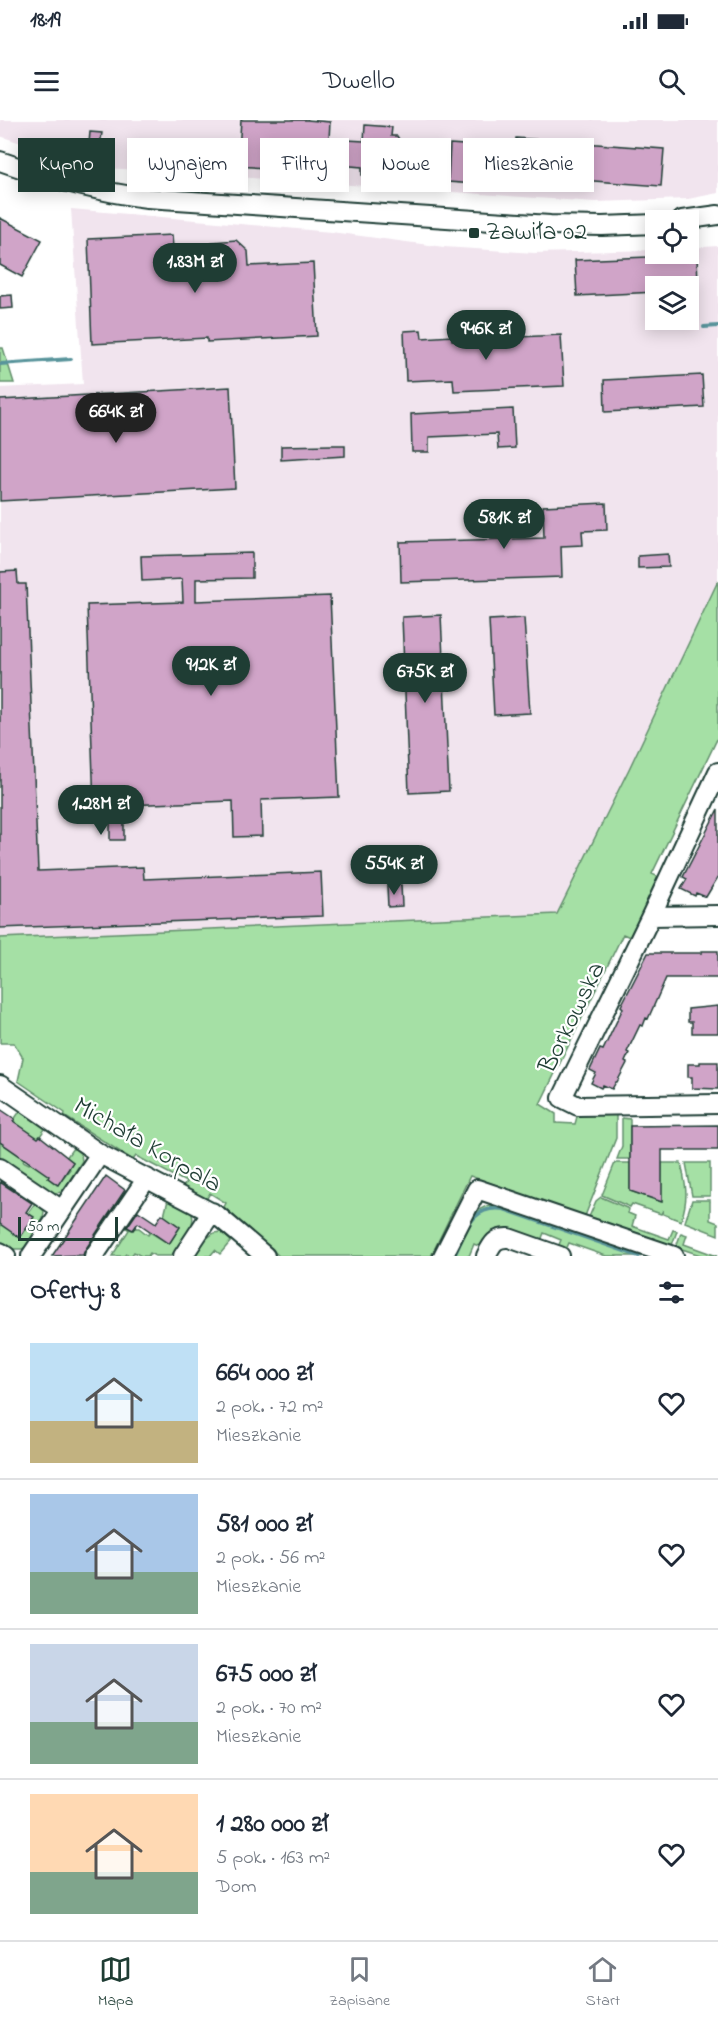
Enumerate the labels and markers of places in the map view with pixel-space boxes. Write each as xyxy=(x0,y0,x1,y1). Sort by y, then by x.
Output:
place label: Zawiła 02 xyxy=(486,214,587,252)
marker: Zawiła 02 xyxy=(467,226,481,240)
pin: 1.83M zł xyxy=(133,243,257,294)
pin: 946K zł xyxy=(431,310,541,361)
pin: 664K zł xyxy=(61,393,171,444)
pin: 581K zł xyxy=(449,499,559,550)
pin: 912K zł xyxy=(156,646,266,697)
pin: 675K zł xyxy=(370,653,480,704)
pin: 1.28M zł xyxy=(39,785,163,836)
pin: 554K zł xyxy=(339,845,449,896)

